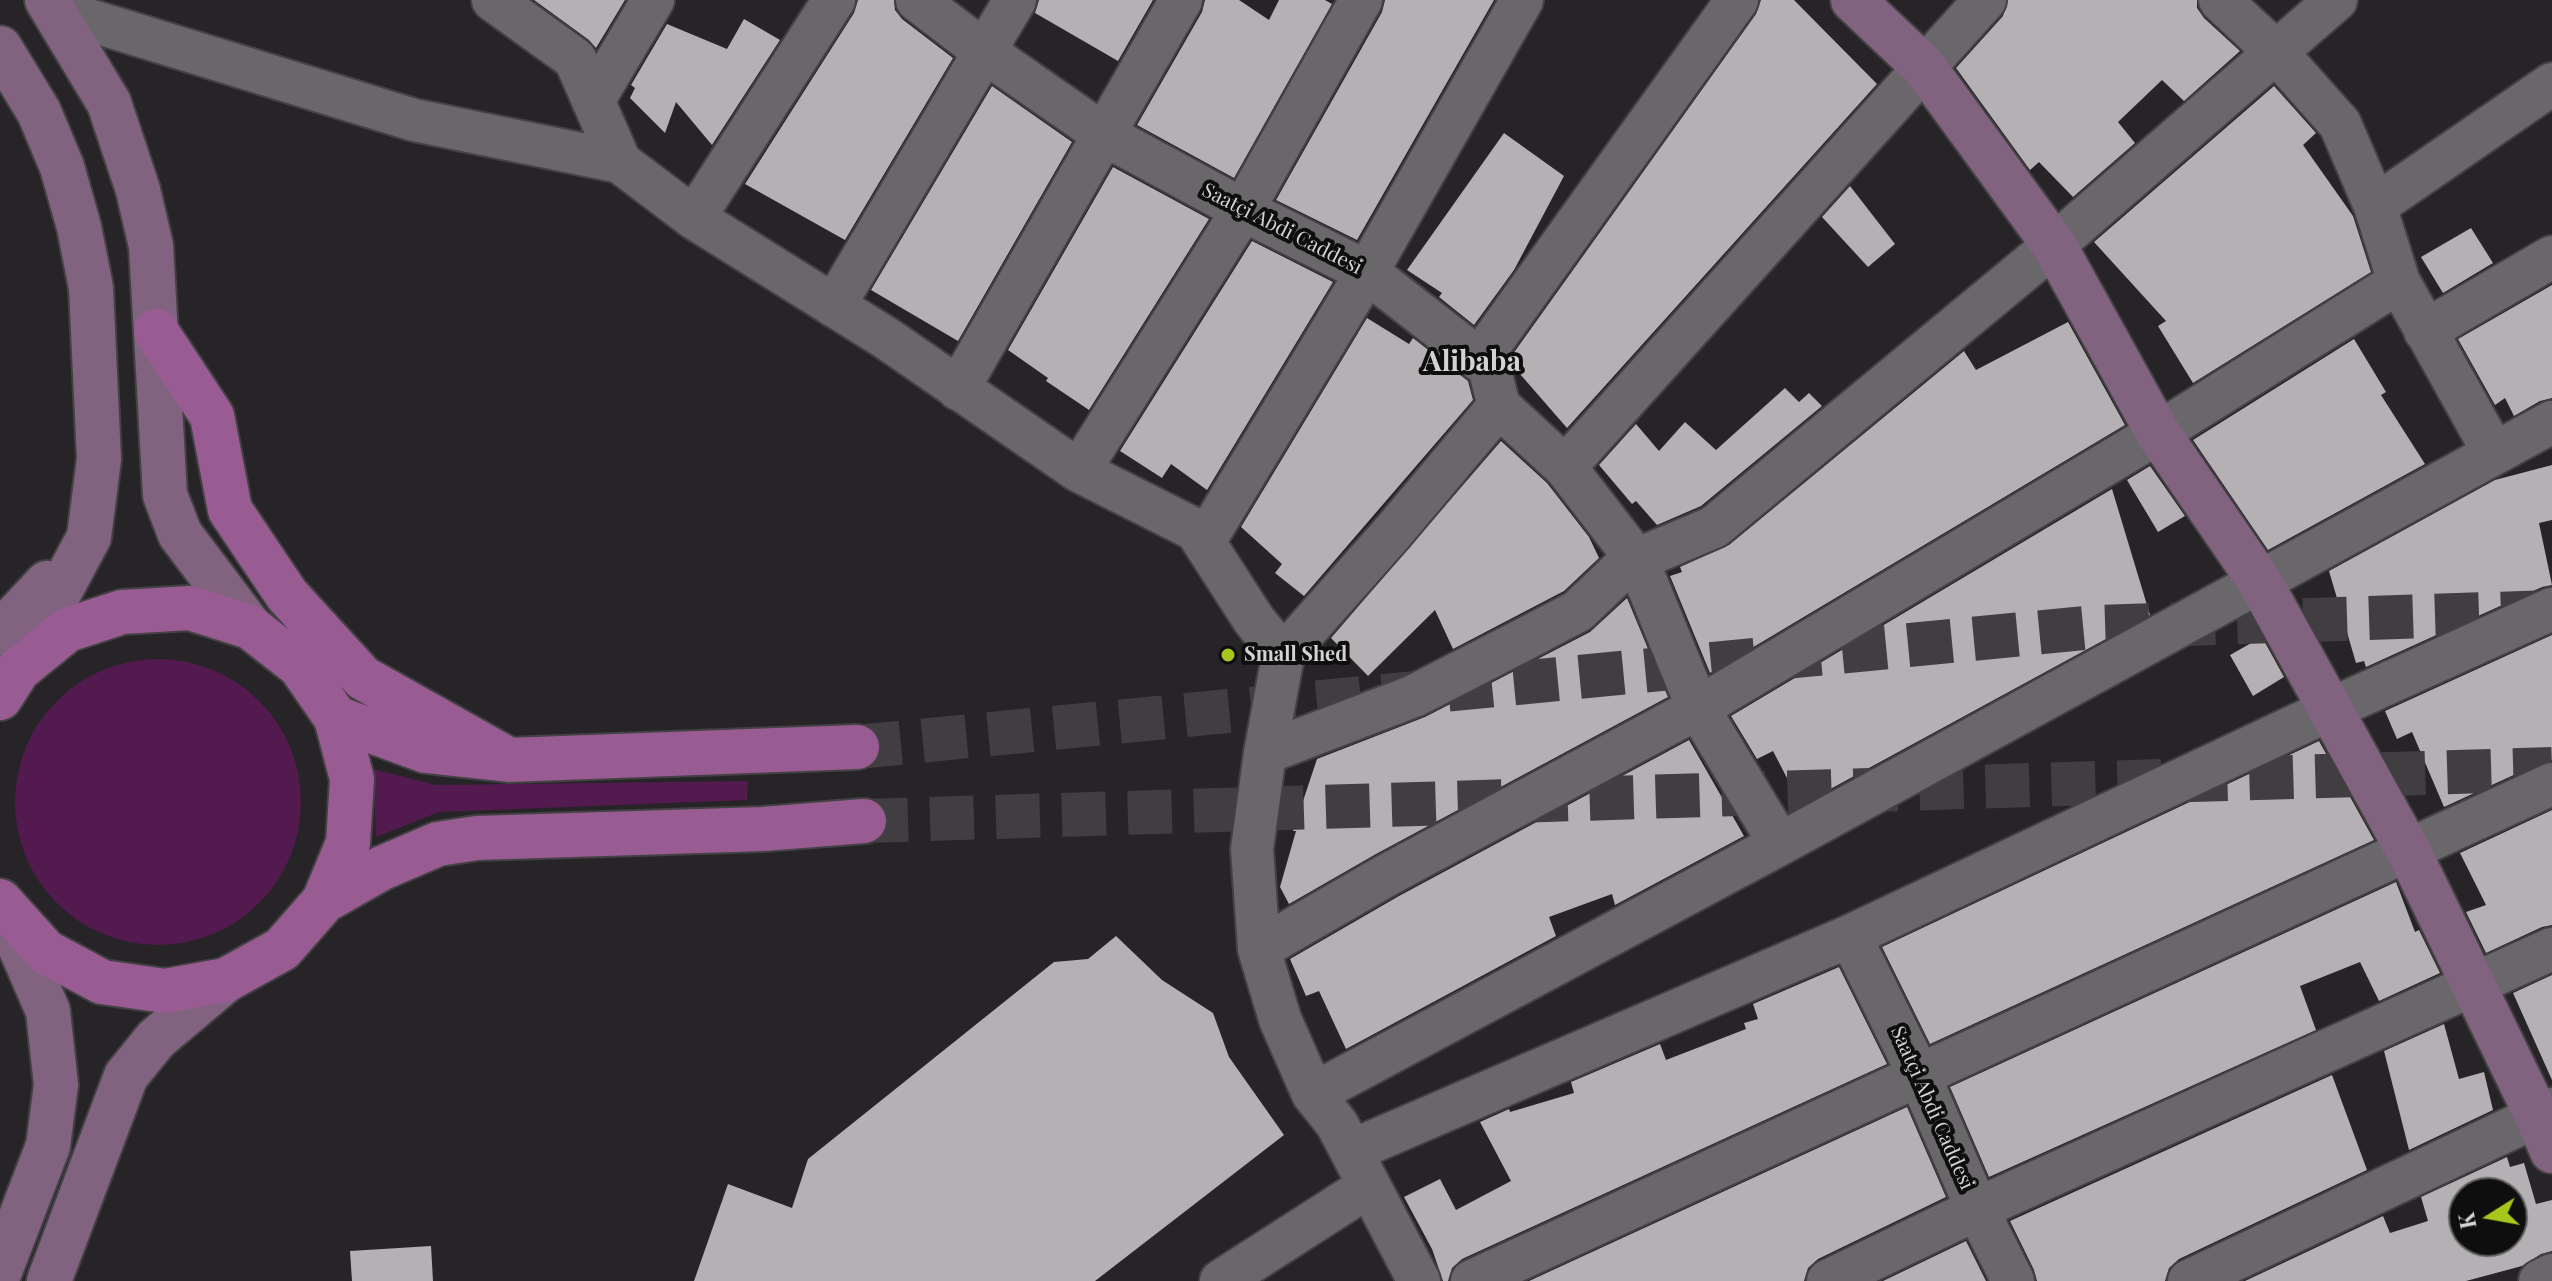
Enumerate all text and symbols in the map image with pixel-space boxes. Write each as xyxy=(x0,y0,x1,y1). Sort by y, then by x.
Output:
street label: Saatçi Abdi Caddesi xyxy=(1198,178,1366,280)
district label: Alibaba xyxy=(1423,345,1521,379)
place label: Small Shed xyxy=(1244,643,1347,667)
marker: Small Shed xyxy=(1219,646,1237,664)
street label: Saatçi Abdi Caddesi xyxy=(1885,1022,1979,1194)
north arrow xyxy=(2448,1177,2528,1257)
text: K xyxy=(2450,1211,2483,1232)

